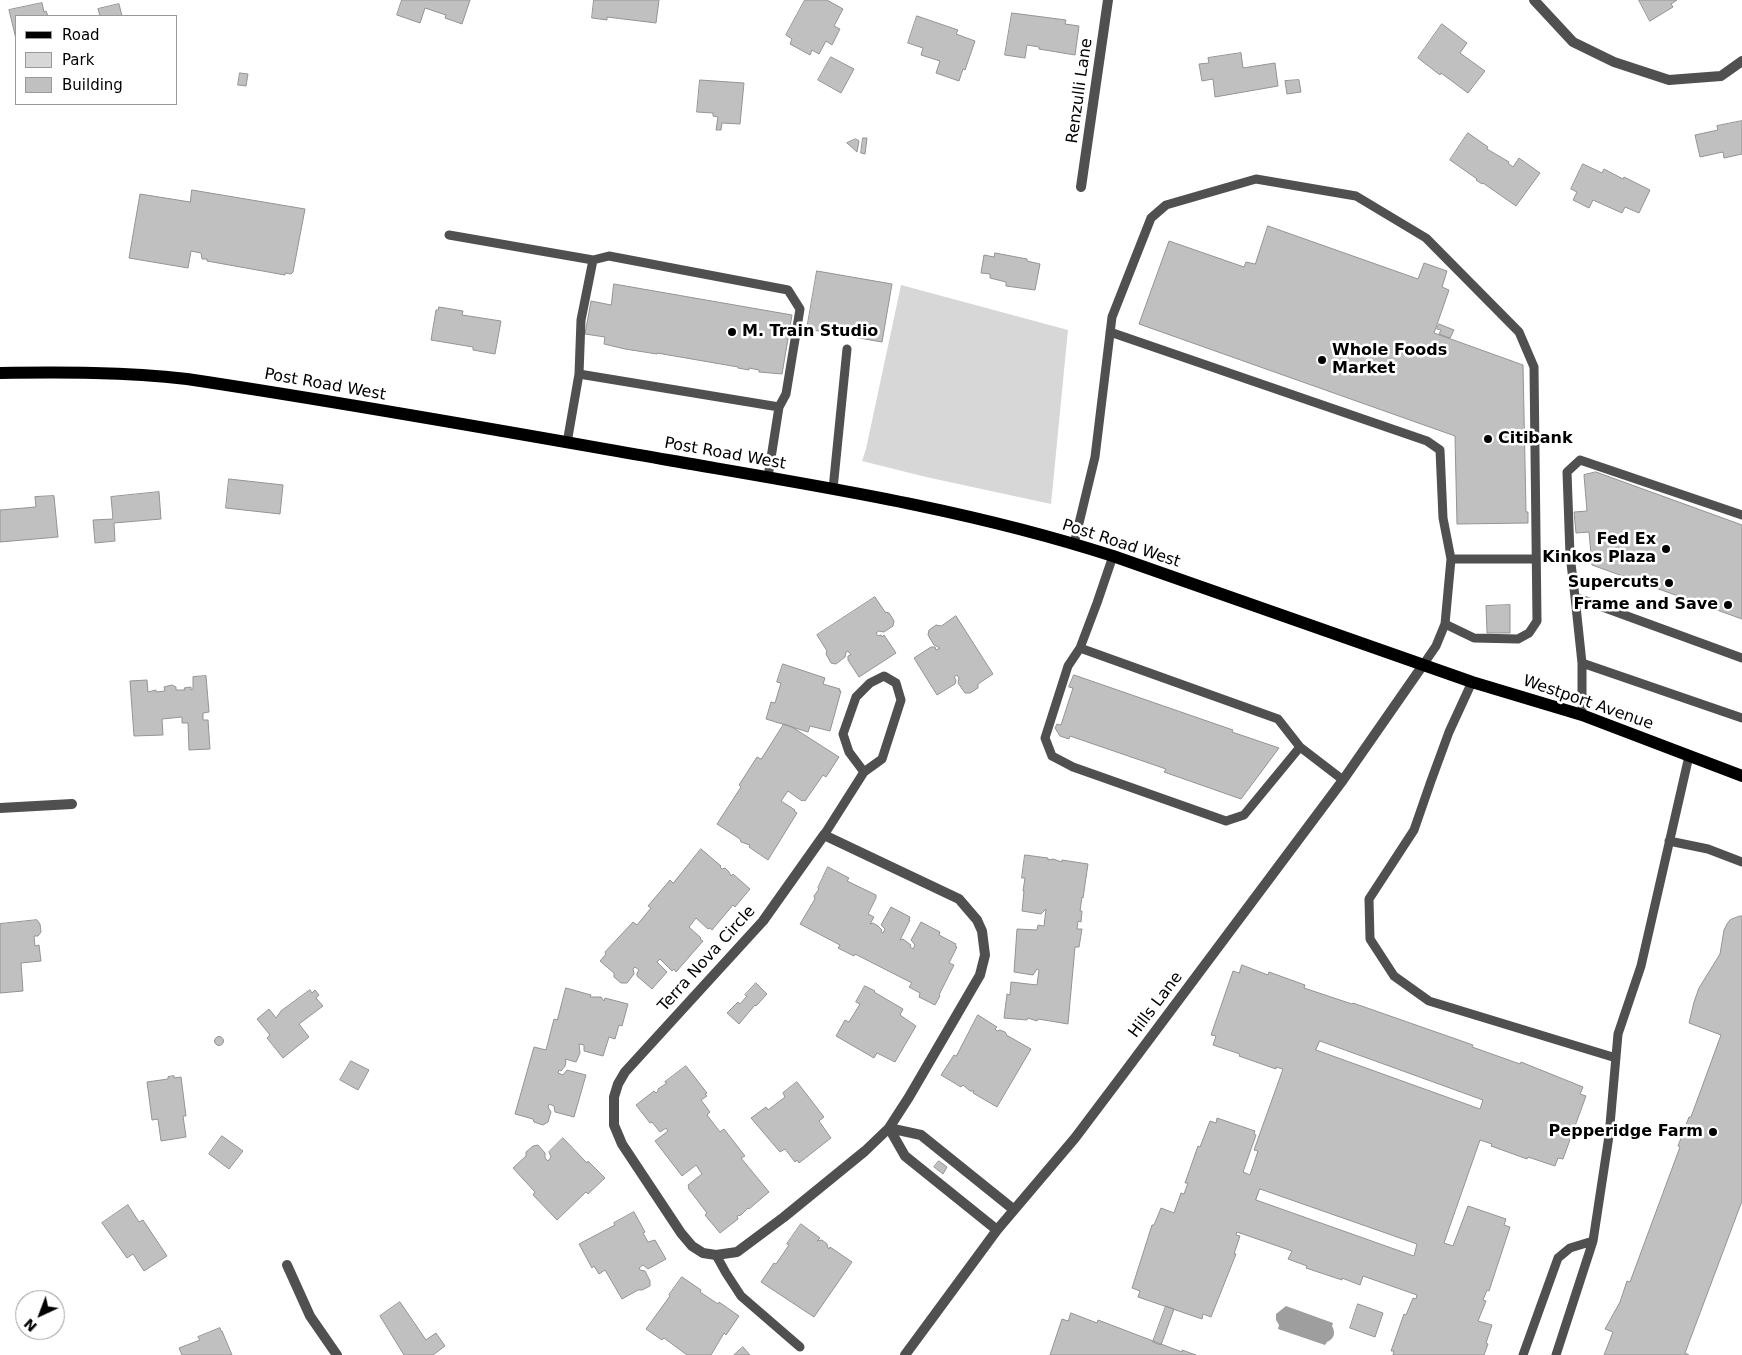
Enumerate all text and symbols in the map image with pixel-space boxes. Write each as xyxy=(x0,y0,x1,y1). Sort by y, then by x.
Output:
legend xyxy=(15,15,178,105)
text: Road xyxy=(62,26,100,44)
street label: Renzulli Lane xyxy=(1063,37,1097,145)
text: Park xyxy=(62,51,94,69)
text: Building xyxy=(62,76,123,94)
place label: M. Train Studio xyxy=(742,322,878,342)
marker: M. Train Studio xyxy=(726,326,738,338)
place label: Whole Foods Market xyxy=(1332,341,1447,379)
marker: Whole Foods Market xyxy=(1316,354,1328,366)
street label: Post Road West xyxy=(263,365,387,405)
place label: Citibank xyxy=(1498,429,1573,449)
marker: Citibank xyxy=(1482,433,1494,445)
street label: Post Road West xyxy=(663,434,787,474)
street label: Post Road West xyxy=(1059,516,1183,572)
place label: Fed Ex Kinkos Plaza xyxy=(1542,530,1656,568)
marker: Fed Ex Kinkos Plaza xyxy=(1660,543,1672,555)
place label: Supercuts xyxy=(1568,573,1659,593)
marker: Supercuts xyxy=(1663,577,1675,589)
place label: Frame and Save xyxy=(1574,595,1718,615)
marker: Frame and Save xyxy=(1722,599,1734,611)
street label: Westport Avenue xyxy=(1520,672,1656,734)
street label: Terra Nova Circle xyxy=(654,902,760,1016)
street label: Hills Lane xyxy=(1125,968,1187,1042)
place label: Pepperidge Farm xyxy=(1549,1122,1703,1142)
marker: Pepperidge Farm xyxy=(1707,1126,1719,1138)
north arrow xyxy=(15,1290,65,1340)
text: N xyxy=(21,1315,40,1335)

